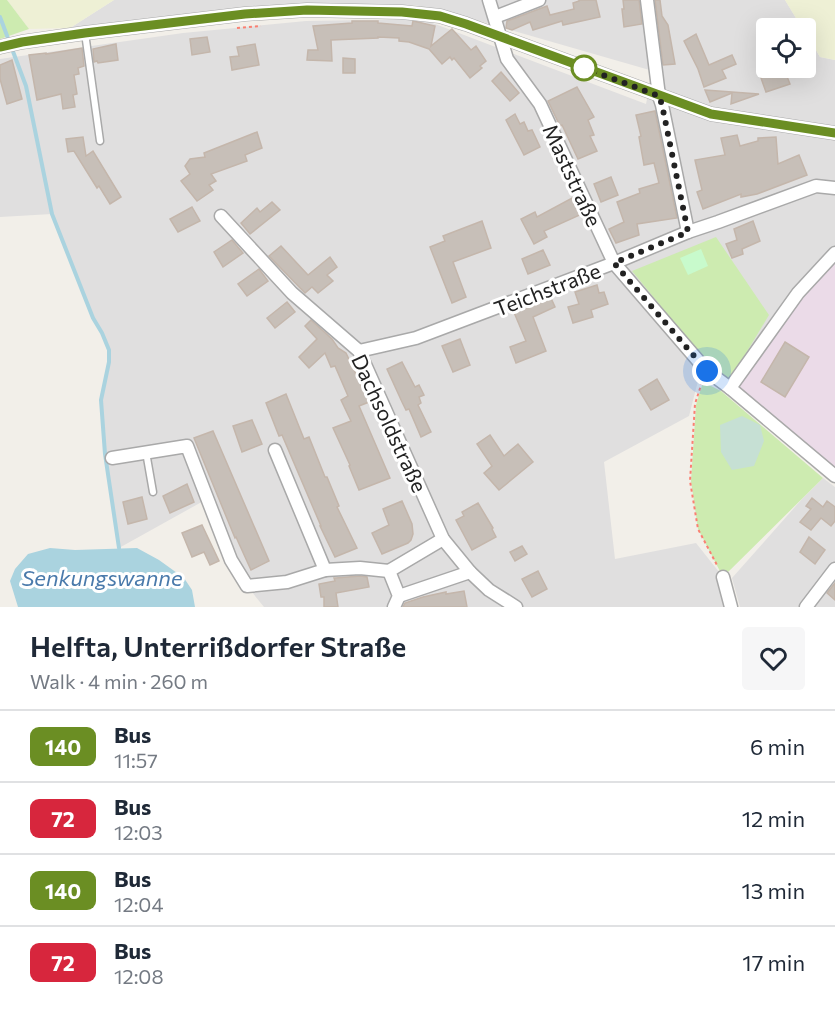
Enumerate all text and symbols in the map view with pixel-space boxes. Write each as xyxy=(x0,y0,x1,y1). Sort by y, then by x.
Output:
map controls xyxy=(756,18,816,78)
button: locate xyxy=(756,18,816,78)
unlabelled marker xyxy=(571,55,597,81)
street label: Maststraße xyxy=(538,120,608,230)
street label: Teichstraße xyxy=(490,257,604,321)
street label: Dachsoldstraße xyxy=(347,350,433,496)
your location xyxy=(692,356,722,386)
water label: Senkungswanne xyxy=(21,564,183,591)
button: heart xyxy=(742,627,805,690)
text: Helfta, Unterrißdorfer Straße xyxy=(30,629,406,663)
text: Walk · 4 min · 260 m xyxy=(30,669,208,693)
text: Bus xyxy=(114,721,151,748)
text: 6 min xyxy=(750,733,805,760)
text: 140 xyxy=(45,734,81,759)
text: 11:57 xyxy=(114,748,158,772)
text: Bus xyxy=(114,793,151,820)
text: 12 min xyxy=(742,805,805,832)
text: 72 xyxy=(51,806,75,831)
text: 12:03 xyxy=(114,820,163,844)
text: Bus xyxy=(114,865,151,892)
text: 13 min xyxy=(741,877,805,904)
text: 140 xyxy=(45,878,81,903)
text: 12:04 xyxy=(114,892,163,916)
text: Bus xyxy=(114,937,151,964)
text: 17 min xyxy=(742,949,805,976)
text: 72 xyxy=(51,950,75,975)
text: 12:08 xyxy=(114,964,164,988)

